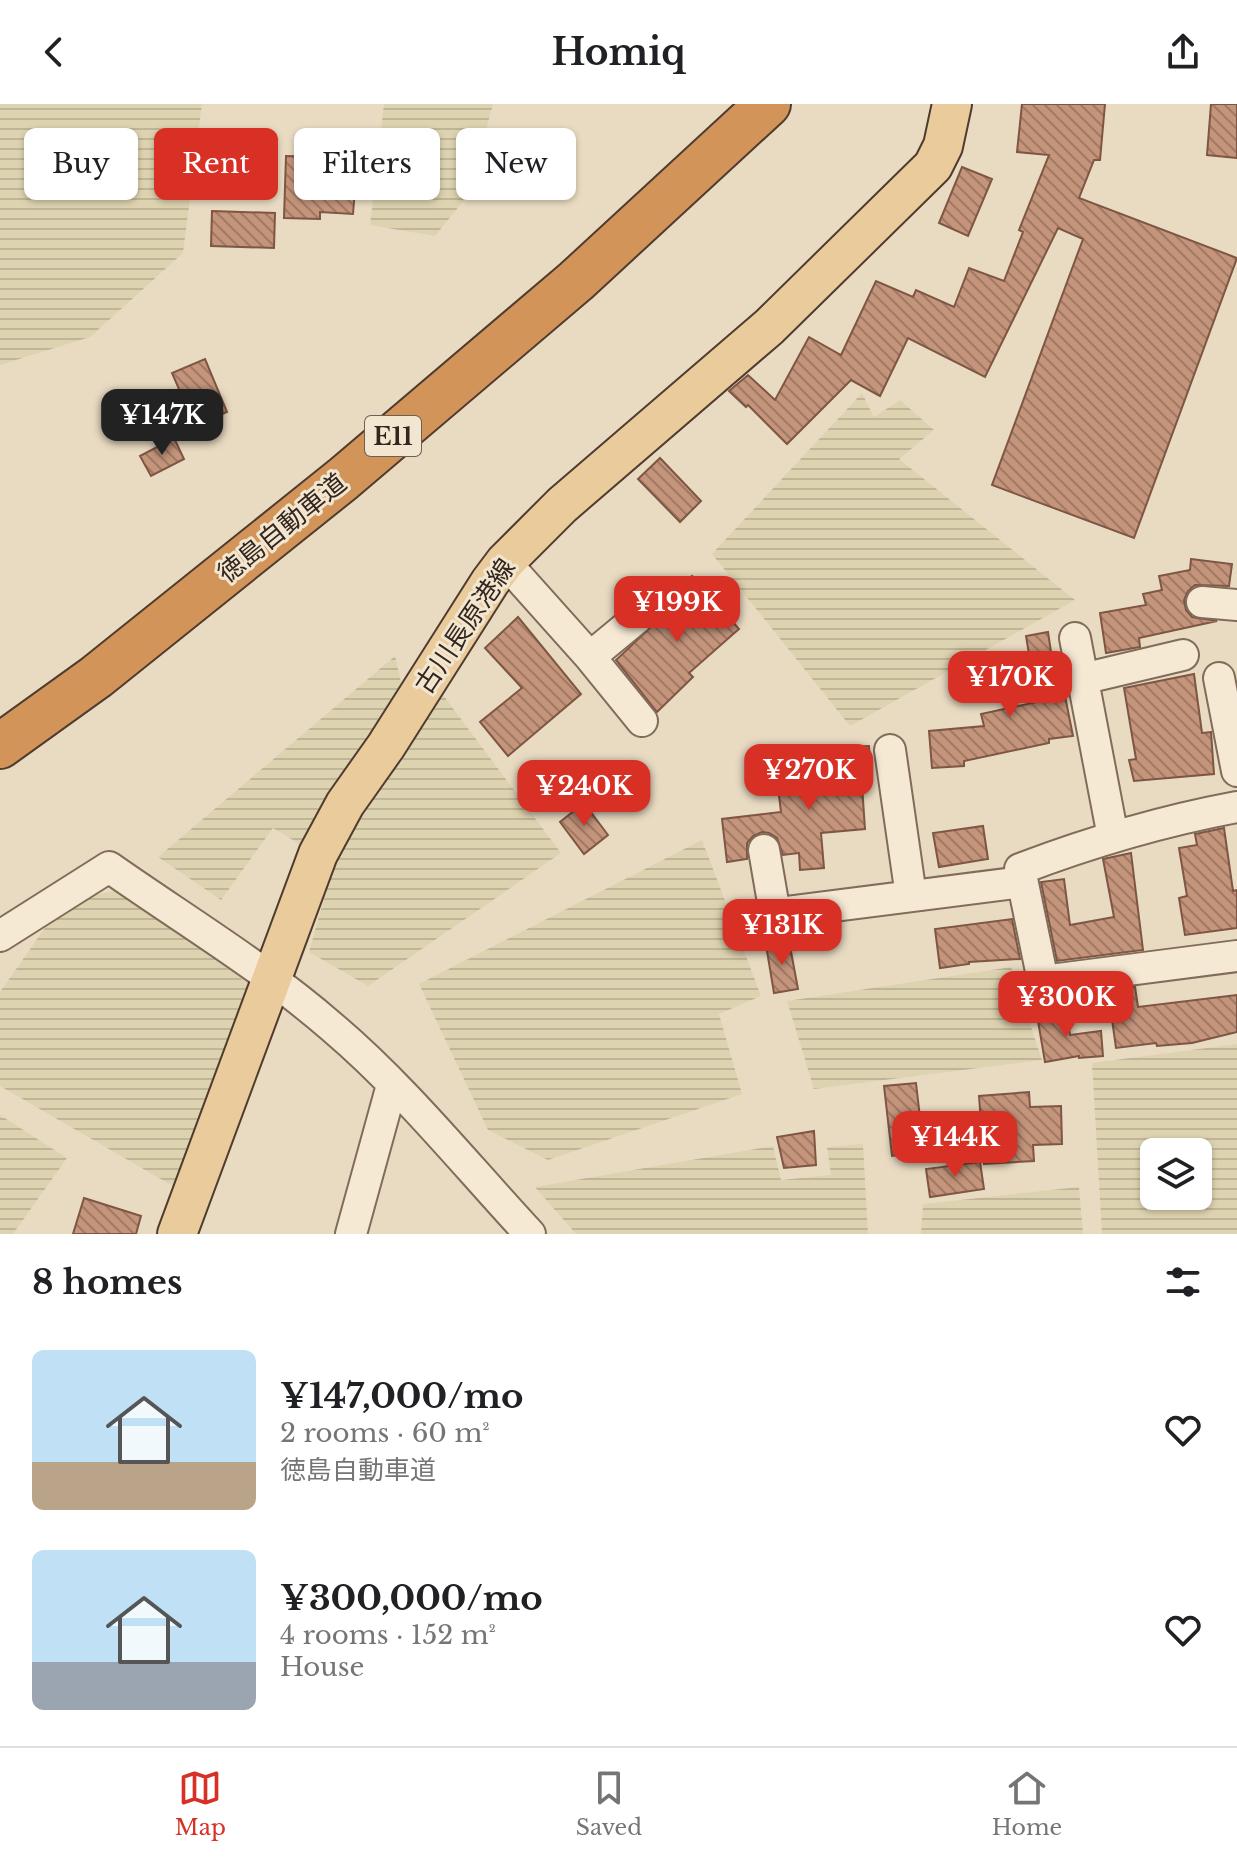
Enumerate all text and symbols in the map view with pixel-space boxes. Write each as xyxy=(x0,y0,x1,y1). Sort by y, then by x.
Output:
icon: back xyxy=(32,30,76,74)
text: Homiq xyxy=(551,30,686,75)
icon: share xyxy=(1161,30,1205,74)
chip: Buy xyxy=(24,128,138,200)
chip: Rent xyxy=(154,128,278,200)
chip: Filters xyxy=(294,128,440,200)
chip: New xyxy=(456,128,576,200)
pin: ¥147K xyxy=(106,389,218,457)
text: ¥147K xyxy=(119,399,205,431)
road number: E11 xyxy=(365,416,421,456)
street label: 徳島自動車道 xyxy=(211,466,353,590)
street label: 古川長原港線 xyxy=(408,552,522,700)
pin: ¥199K xyxy=(621,576,733,644)
text: ¥199K xyxy=(632,586,722,618)
pin: ¥170K xyxy=(954,651,1066,719)
text: ¥170K xyxy=(966,661,1054,693)
pin: ¥270K xyxy=(753,744,865,812)
text: ¥270K xyxy=(762,754,856,786)
pin: ¥240K xyxy=(528,760,640,828)
text: ¥240K xyxy=(535,770,633,802)
pin: ¥131K xyxy=(726,899,838,967)
text: ¥131K xyxy=(741,909,823,941)
pin: ¥300K xyxy=(1010,971,1122,1039)
text: ¥300K xyxy=(1016,981,1116,1013)
pin: ¥144K xyxy=(899,1111,1011,1179)
text: ¥144K xyxy=(910,1121,1000,1153)
map controls xyxy=(1140,1138,1212,1210)
button: layers xyxy=(1140,1138,1212,1210)
icon: filters xyxy=(1161,1260,1205,1304)
text: 8 homes xyxy=(32,1261,183,1303)
text: ¥147,000/mo xyxy=(280,1375,523,1417)
icon: home xyxy=(96,1382,192,1478)
icon: heart xyxy=(1161,1408,1205,1452)
text: 2 rooms · 60 m² xyxy=(280,1417,490,1449)
text: 徳島自動車道 xyxy=(280,1454,436,1486)
text: ¥300,000/mo xyxy=(280,1577,543,1619)
icon: home xyxy=(96,1582,192,1678)
icon: heart xyxy=(1161,1608,1205,1652)
text: 4 rooms · 152 m² xyxy=(280,1619,496,1651)
text: House xyxy=(280,1651,364,1683)
tab: Map xyxy=(175,1766,226,1841)
tab: Saved xyxy=(576,1766,642,1841)
tab: Home xyxy=(992,1766,1062,1841)

